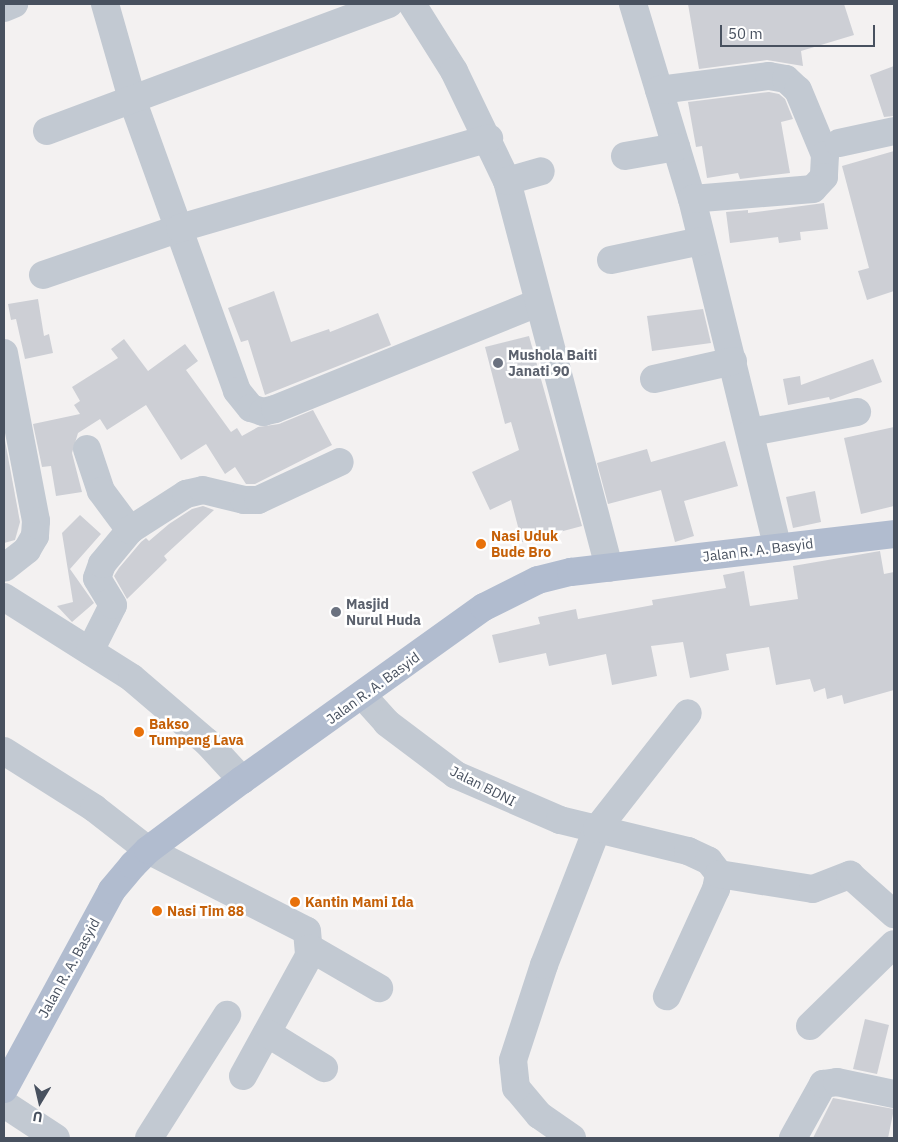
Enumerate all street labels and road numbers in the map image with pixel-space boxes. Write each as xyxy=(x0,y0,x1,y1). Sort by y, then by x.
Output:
street label: Jalan R. A. Basyid xyxy=(702,535,814,565)
street label: Jalan R. A. Basyid xyxy=(323,648,423,728)
street label: Jalan BDNI xyxy=(447,762,519,810)
street label: Jalan R. A. Basyid xyxy=(35,915,103,1021)

